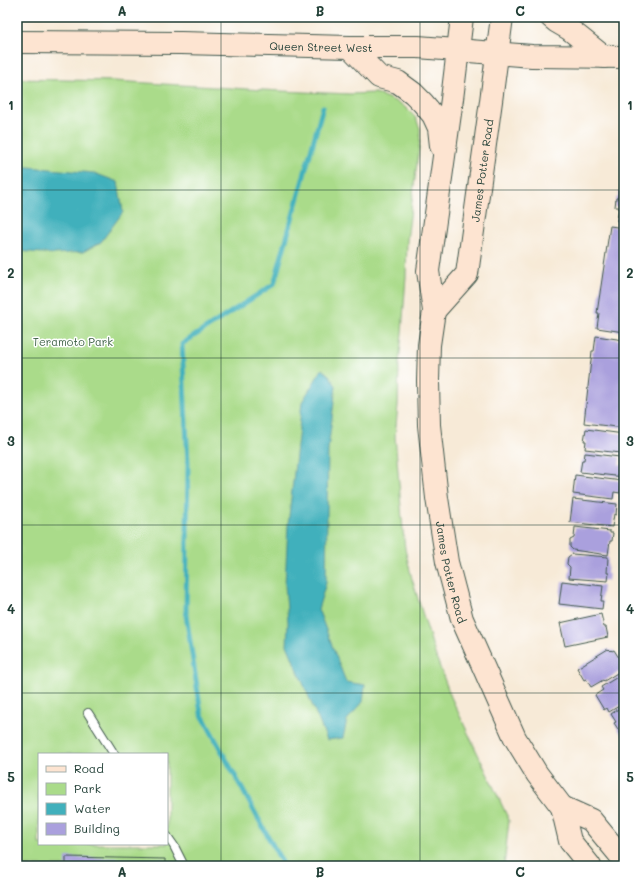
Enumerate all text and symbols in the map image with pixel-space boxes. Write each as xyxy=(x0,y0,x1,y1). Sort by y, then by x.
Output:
text: A xyxy=(117,2,127,19)
text: B xyxy=(316,2,325,19)
text: C xyxy=(515,2,525,19)
street label: Queen Street West xyxy=(269,38,373,55)
text: 1 xyxy=(8,96,14,113)
text: 1 xyxy=(627,96,633,113)
street label: James Potter Road xyxy=(467,118,496,223)
text: 2 xyxy=(7,264,15,281)
text: 2 xyxy=(626,264,634,281)
park label: Teramoto Park xyxy=(33,334,113,349)
text: 3 xyxy=(7,432,15,449)
text: 3 xyxy=(626,432,634,449)
street label: James Potter Road xyxy=(433,520,470,625)
text: 4 xyxy=(7,600,15,617)
text: 4 xyxy=(626,600,634,617)
legend xyxy=(38,753,168,845)
text: Road xyxy=(74,760,104,776)
text: 5 xyxy=(7,768,15,785)
text: 5 xyxy=(626,768,634,785)
text: Park xyxy=(74,780,101,796)
text: Water xyxy=(74,800,111,816)
text: Building xyxy=(74,820,120,836)
text: A xyxy=(117,863,127,880)
text: B xyxy=(316,863,325,880)
text: C xyxy=(515,863,525,880)

